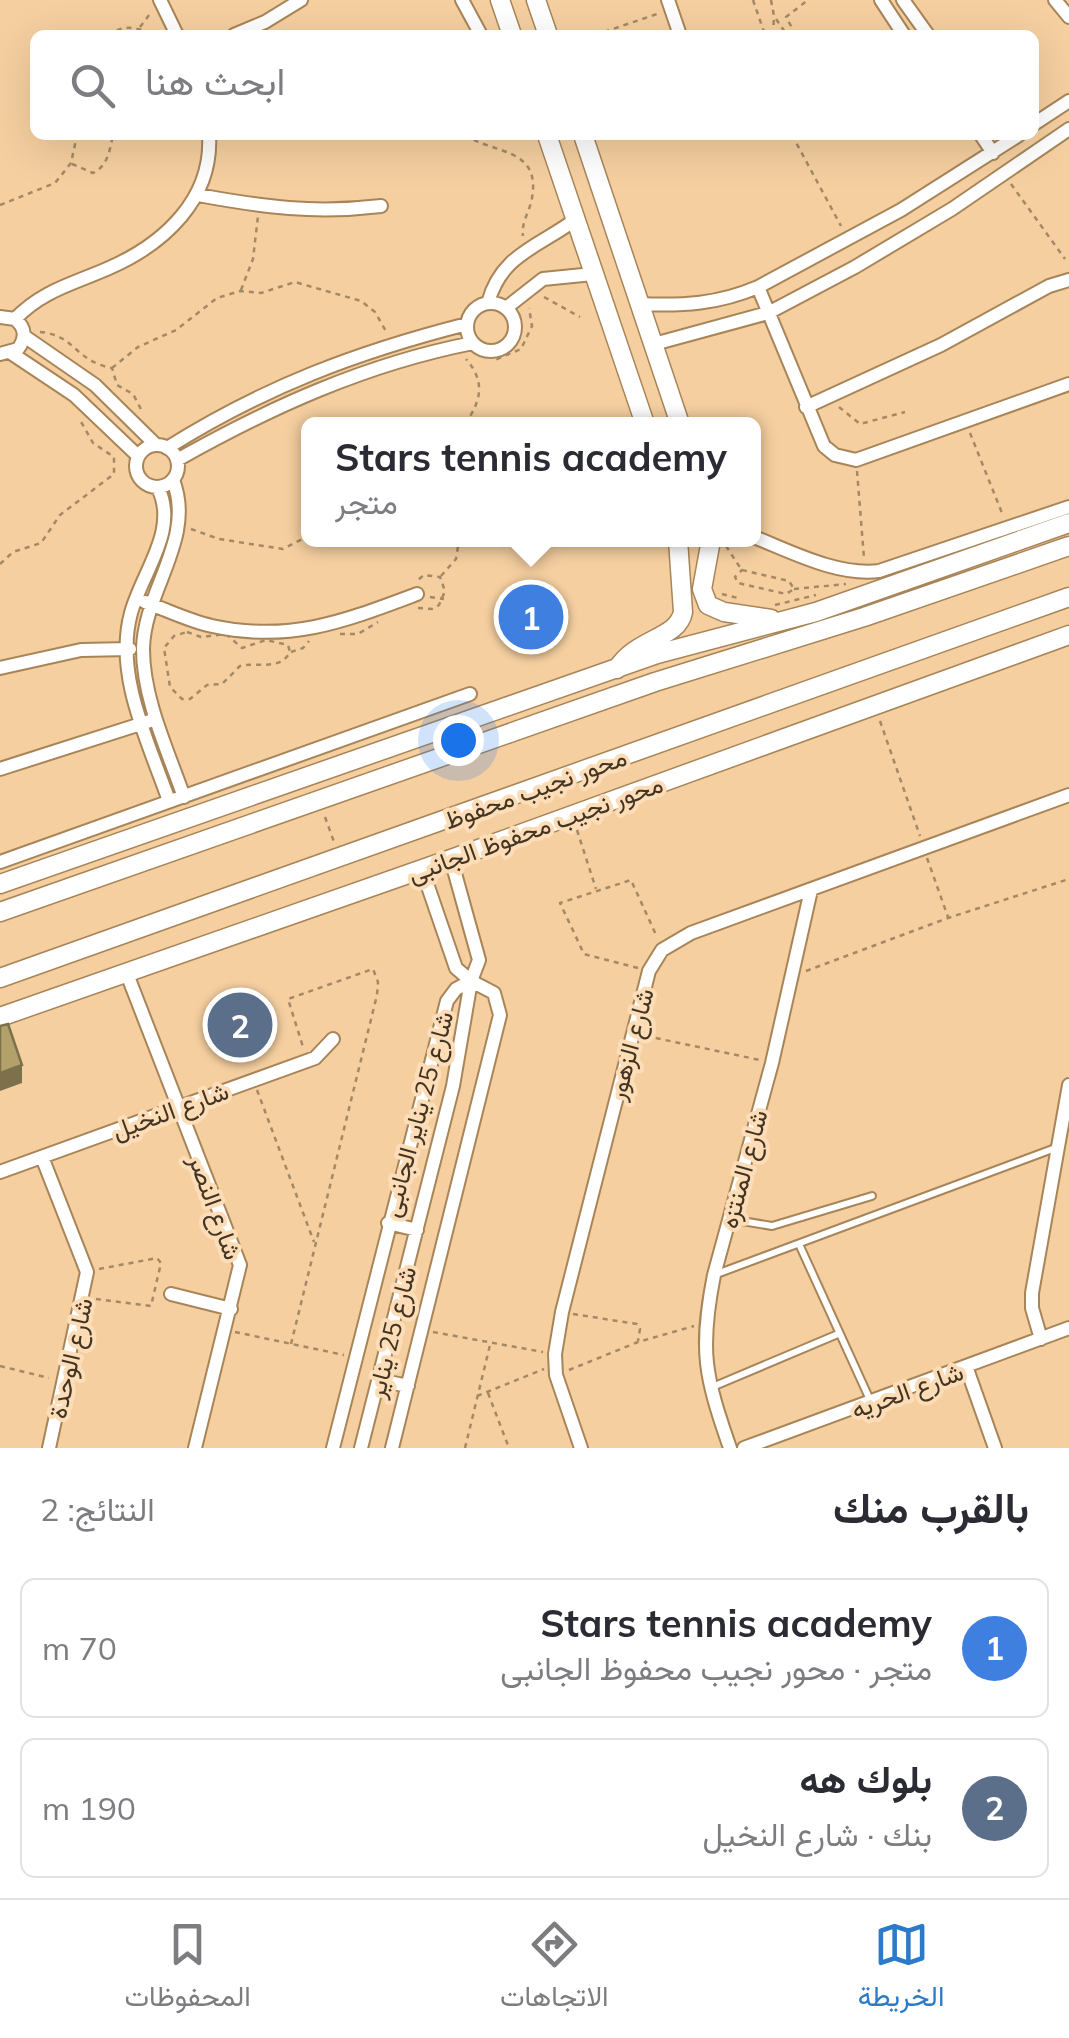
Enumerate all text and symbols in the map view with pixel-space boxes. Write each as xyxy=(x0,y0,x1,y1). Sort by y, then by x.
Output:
search box xyxy=(30,30,1039,140)
text: ابحث هنا xyxy=(145,57,285,105)
icon: search xyxy=(65,58,120,113)
popup xyxy=(301,417,761,547)
text: Stars tennis academy xyxy=(335,433,727,481)
text: متجر xyxy=(335,482,398,522)
pin: 1 xyxy=(498,580,564,654)
your location xyxy=(433,715,484,766)
street label: محور نجيب محفوظ xyxy=(439,741,631,836)
street label: محور نجيب محفوظ الجانبى xyxy=(403,767,667,890)
street label: شارع الزهور xyxy=(600,985,662,1105)
pin: 2 xyxy=(208,988,272,1062)
street label: شارع 25 يناير الجانبى xyxy=(375,1008,461,1221)
street label: شارع النخيل xyxy=(107,1075,233,1147)
street label: شارع المنتزه xyxy=(712,1106,776,1232)
street label: شارع النصر xyxy=(181,1149,249,1264)
street label: شارع 25 يناير xyxy=(359,1263,424,1402)
street label: شارع الوحدة xyxy=(41,1295,101,1422)
street label: شارع الحريه xyxy=(847,1355,968,1426)
text: بالقرب منك xyxy=(833,1481,1029,1534)
text: النتائج: 2 xyxy=(40,1489,155,1529)
text: Stars tennis academy xyxy=(540,1599,932,1647)
text: 70 m xyxy=(42,1628,117,1668)
text: 1 xyxy=(985,1628,1004,1668)
text: متجر · محور نجيب محفوظ الجانبى xyxy=(500,1648,932,1688)
text: بلوك هه xyxy=(799,1755,932,1803)
text: 190 m xyxy=(42,1788,136,1828)
text: 2 xyxy=(985,1788,1004,1828)
text: بنك · شارع النخيل xyxy=(702,1814,932,1854)
tab: المحفوظات xyxy=(125,1917,251,2021)
tab: الاتجاهات xyxy=(500,1917,609,2021)
tab: الخريطة xyxy=(858,1917,944,2021)

